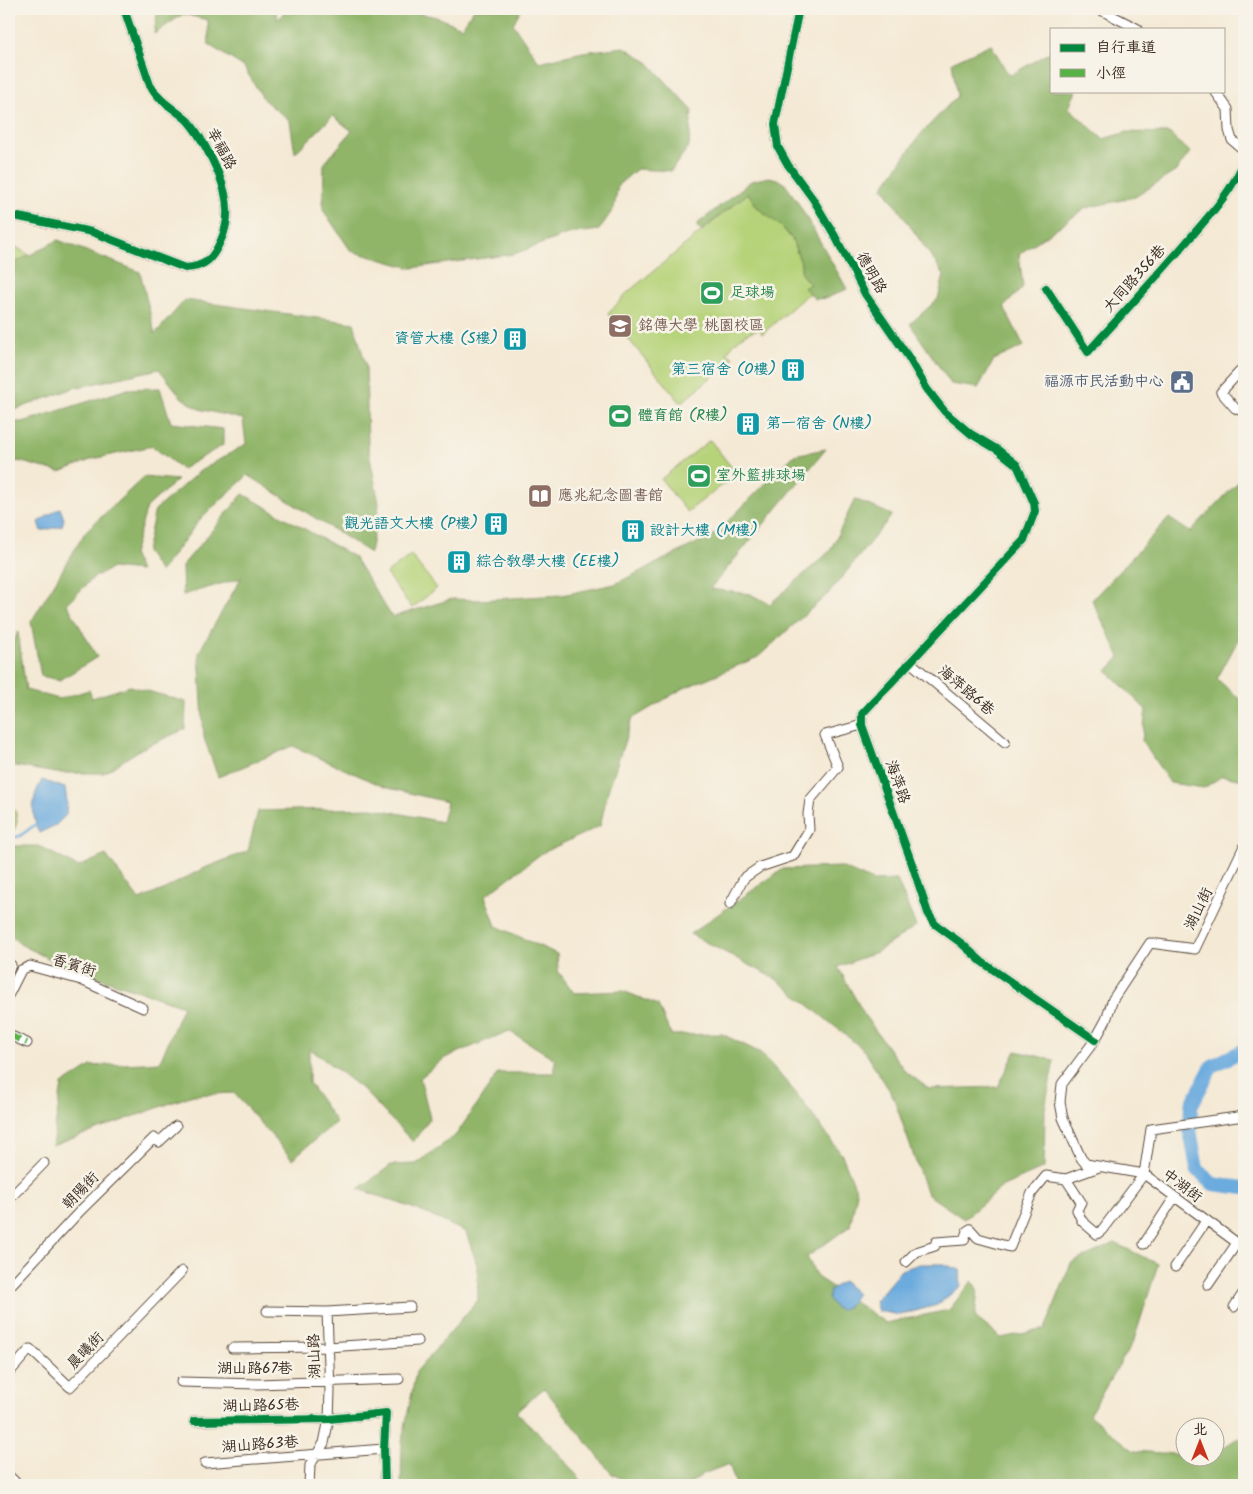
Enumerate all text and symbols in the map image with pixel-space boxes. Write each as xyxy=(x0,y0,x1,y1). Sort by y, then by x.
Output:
legend xyxy=(1050,28,1226,92)
text: 自行車道 xyxy=(1096,36,1156,60)
text: 小徑 xyxy=(1096,62,1126,86)
street label: 幸福路 xyxy=(200,123,242,175)
street label: 大同路356巷 xyxy=(1098,239,1172,319)
street label: 德明路 xyxy=(850,247,892,299)
sports icon: 足球場 xyxy=(699,280,725,306)
place label: 足球場 xyxy=(730,281,775,305)
school or university icon: 銘傳大學 桃園校區 xyxy=(607,313,633,339)
place label: 銘傳大學 桃園校區 xyxy=(638,314,764,338)
building icon: 資管大樓 (S樓) xyxy=(502,326,528,352)
place label: 資管大樓 (S樓) xyxy=(394,327,498,351)
building icon: 第三宿舍 (O樓) xyxy=(780,357,806,383)
place label: 第三宿舍 (O樓) xyxy=(671,358,776,382)
public building icon: 福源市民活動中心 xyxy=(1169,369,1195,395)
place label: 福源市民活動中心 xyxy=(1044,370,1164,394)
sports icon: 體育館 (R樓) xyxy=(607,403,633,429)
place label: 體育館 (R樓) xyxy=(638,404,728,428)
building icon: 第一宿舍 (N樓) xyxy=(735,411,761,437)
place label: 第一宿舍 (N樓) xyxy=(766,412,872,436)
sports icon: 室外籃排球場 xyxy=(686,463,712,489)
place label: 室外籃排球場 xyxy=(716,464,806,488)
library icon: 應兆紀念圖書館 xyxy=(527,483,553,509)
place label: 應兆紀念圖書館 xyxy=(558,484,663,508)
building icon: 觀光語文大樓 (P樓) xyxy=(483,511,509,537)
place label: 觀光語文大樓 (P樓) xyxy=(344,512,478,536)
building icon: 設計大樓 (M樓) xyxy=(620,518,646,544)
place label: 設計大樓 (M樓) xyxy=(650,519,758,543)
building icon: 綜合教學大樓 (EE樓) xyxy=(446,549,472,575)
place label: 綜合教學大樓 (EE樓) xyxy=(476,550,619,574)
street label: 海萍路6巷 xyxy=(932,660,1000,722)
street label: 海萍路 xyxy=(878,757,916,807)
street label: 湖山街 xyxy=(1178,884,1220,934)
street label: 香賓街 xyxy=(49,948,99,984)
street label: 中湖街 xyxy=(1157,1163,1207,1209)
street label: 朝陽街 xyxy=(57,1166,105,1216)
street label: 晨曦街 xyxy=(62,1326,110,1376)
street label: 湖山路 xyxy=(302,1333,328,1379)
street label: 湖山路67巷 xyxy=(217,1357,293,1381)
street label: 湖山路65巷 xyxy=(223,1393,299,1419)
north arrow xyxy=(1176,1416,1226,1466)
text: 北 xyxy=(1193,1419,1207,1441)
street label: 湖山路63巷 xyxy=(221,1430,299,1460)

